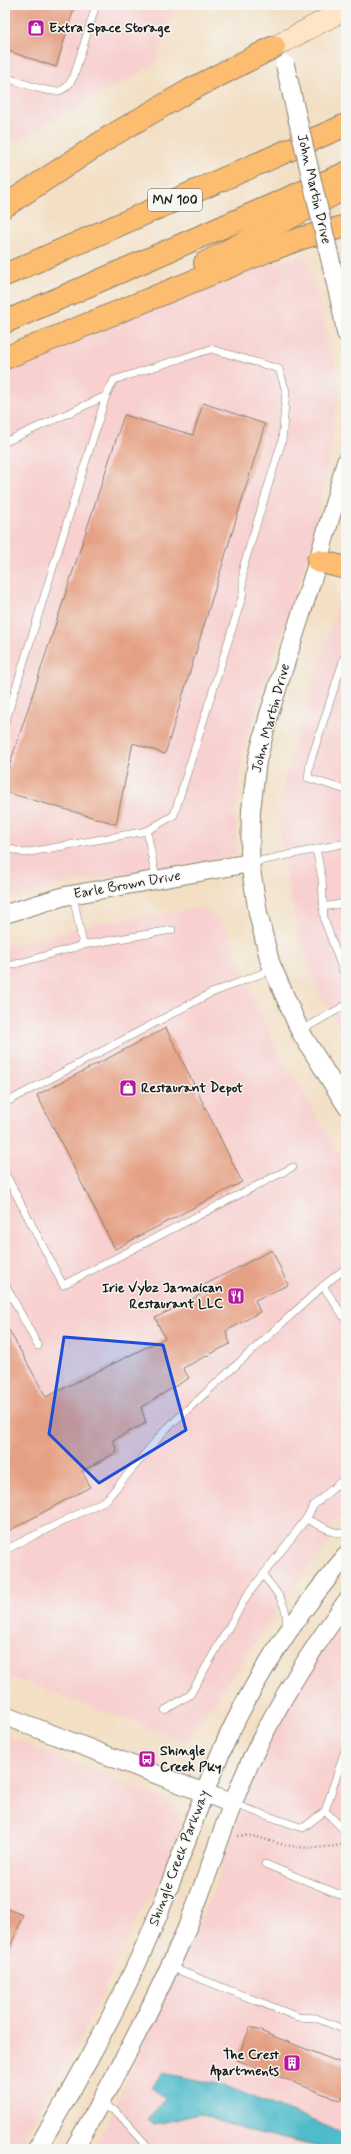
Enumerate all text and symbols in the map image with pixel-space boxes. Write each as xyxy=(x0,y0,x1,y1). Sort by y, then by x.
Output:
shop icon: Extra Space Storage xyxy=(26,18,46,38)
place label: Extra Space Storage xyxy=(49,19,170,38)
street label: John Martin Drive xyxy=(293,132,335,246)
road number: MN 100 xyxy=(148,189,202,211)
street label: John Martin Drive xyxy=(248,661,294,775)
street label: Earle Brown Drive xyxy=(72,867,182,903)
shop icon: Restaurant Depot xyxy=(118,1078,138,1098)
place label: Restaurant Depot xyxy=(141,1079,244,1097)
place label: Irie Vybz Jamaican Restaurant LLC xyxy=(102,1279,223,1313)
restaurant icon: Irie Vybz Jamaican Restaurant LLC xyxy=(226,1286,246,1306)
place label: Shingle Creek Pky xyxy=(160,1742,222,1776)
bus stop icon: Shingle Creek Pky xyxy=(137,1749,157,1769)
street label: Shingle Creek Parkway xyxy=(145,1787,213,1929)
place label: The Crest Apartments xyxy=(210,2046,279,2082)
building icon: The Crest Apartments xyxy=(282,2053,302,2073)

